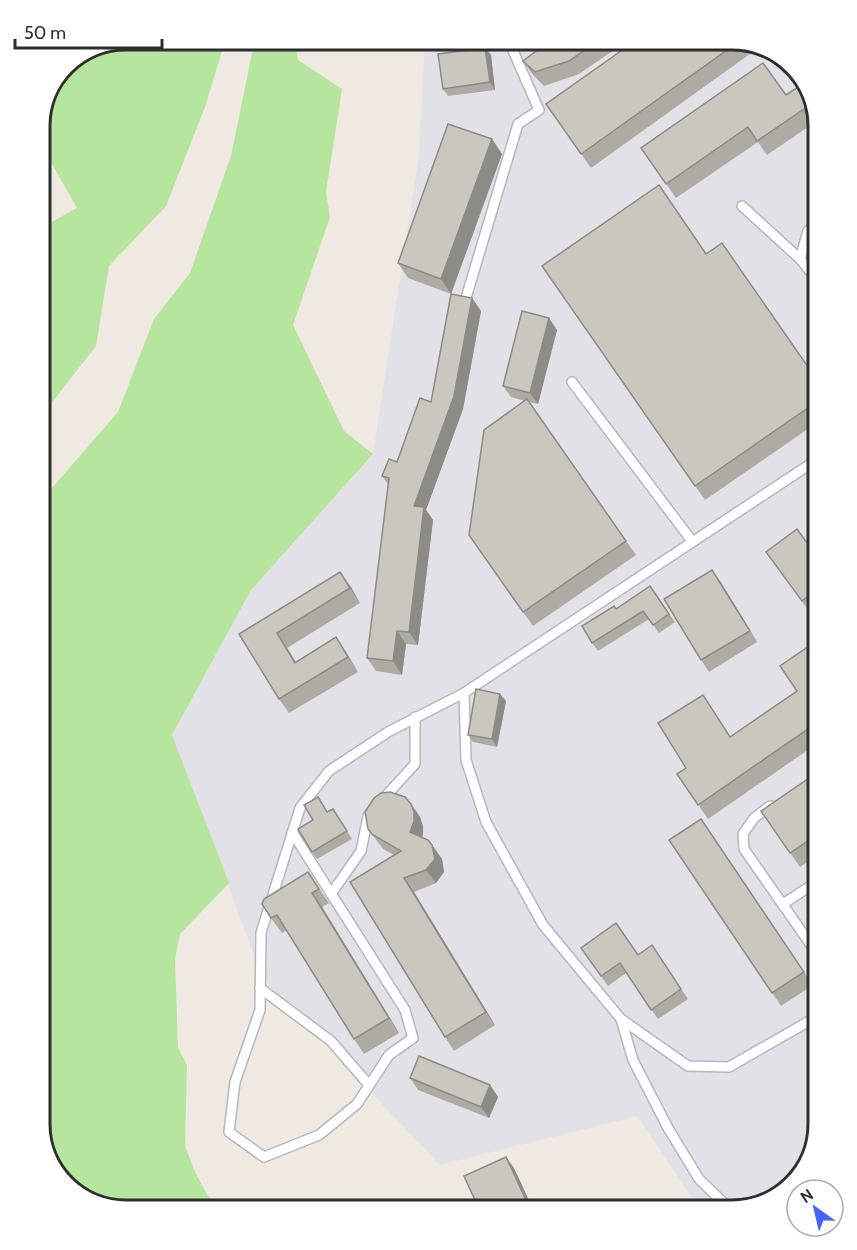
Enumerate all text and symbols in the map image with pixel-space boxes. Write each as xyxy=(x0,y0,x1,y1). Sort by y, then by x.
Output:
scale bar xyxy=(15,12,162,50)
text: 50 m xyxy=(24,22,66,44)
north arrow xyxy=(785,1178,845,1238)
text: N xyxy=(797,1185,817,1207)

